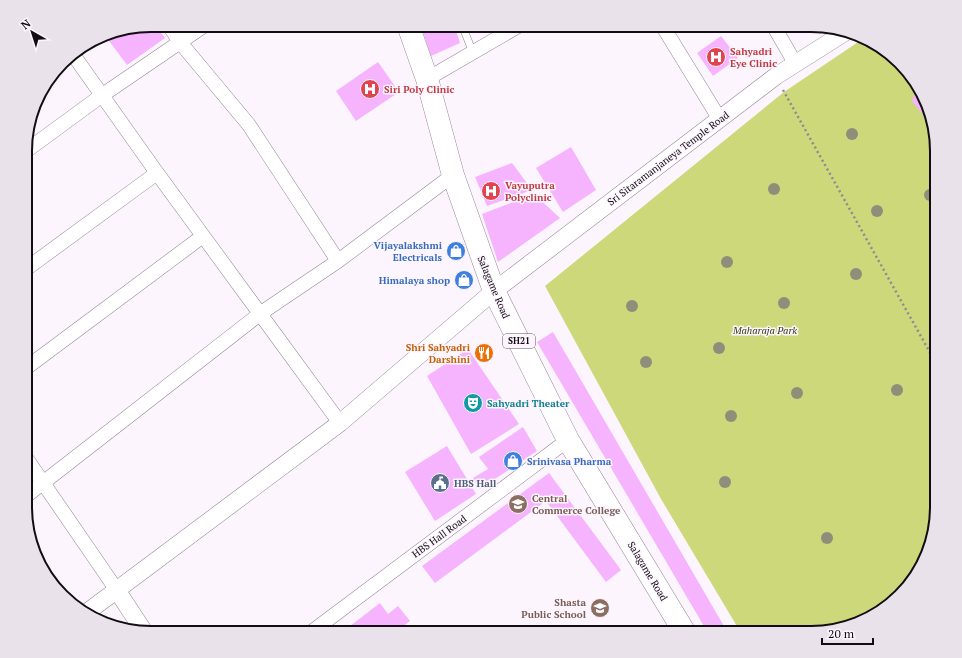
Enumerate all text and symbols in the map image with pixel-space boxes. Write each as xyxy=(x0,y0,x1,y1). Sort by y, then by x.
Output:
north arrow xyxy=(12,12,52,52)
text: N xyxy=(18,16,34,32)
place label: Sahyadri Eye Clinic xyxy=(730,45,777,70)
hospital icon: Sahyadri Eye Clinic xyxy=(705,46,727,68)
hospital icon: Siri Poly Clinic xyxy=(359,78,381,100)
place label: Siri Poly Clinic xyxy=(384,83,454,96)
street label: Sri Sitaramanjaneya Temple Road xyxy=(605,108,732,208)
place label: Vayuputra Polyclinic xyxy=(505,179,555,204)
hospital icon: Vayuputra Polyclinic xyxy=(480,180,502,202)
place label: Vijayalakshmi Electricals xyxy=(374,239,443,264)
shop icon: Vijayalakshmi Electricals xyxy=(445,240,467,262)
street label: Salagame Road xyxy=(474,254,513,321)
shop icon: Himalaya shop xyxy=(453,269,475,291)
place label: Himalaya shop xyxy=(379,274,450,287)
park label: Maharaja Park xyxy=(732,324,797,337)
road number: SH21 xyxy=(503,334,535,348)
place label: Shri Sahyadri Darshini xyxy=(406,341,471,366)
restaurant icon: Shri Sahyadri Darshini xyxy=(473,342,495,364)
theatre icon: Sahyadri Theater xyxy=(462,392,484,414)
place label: Sahyadri Theater xyxy=(487,397,570,410)
shop icon: Srinivasa Pharma xyxy=(502,450,524,472)
place label: Srinivasa Pharma xyxy=(527,455,612,468)
public building icon: HBS Hall xyxy=(429,472,451,494)
place label: HBS Hall xyxy=(454,477,497,490)
place label: Central Commerce College xyxy=(532,492,621,517)
school or university icon: Central Commerce College xyxy=(507,493,529,515)
street label: HBS Hall Road xyxy=(409,512,469,561)
street label: Salagame Road xyxy=(625,539,671,604)
place label: Shasta Public School xyxy=(521,596,587,621)
school or university icon: Shasta Public School xyxy=(589,597,611,619)
scale bar xyxy=(822,620,873,646)
text: 20 m xyxy=(828,626,855,641)

